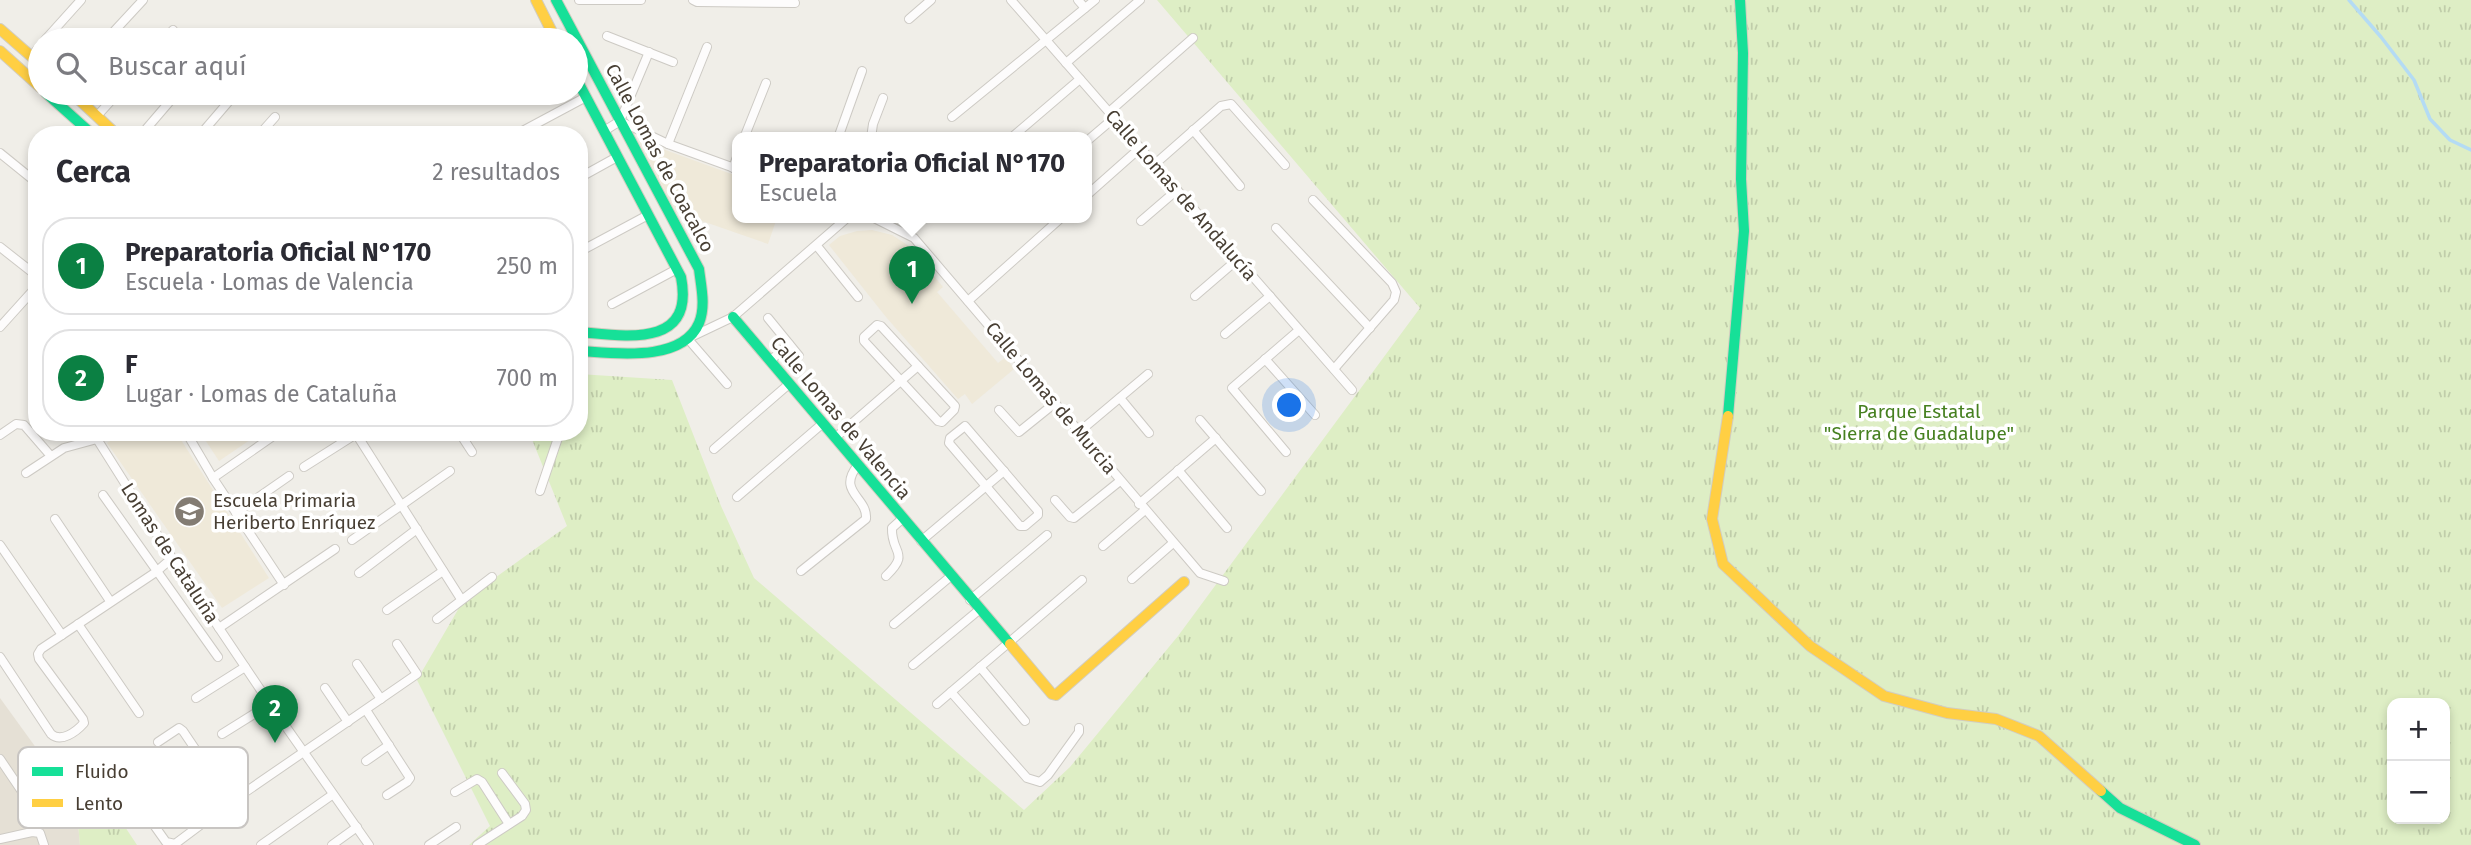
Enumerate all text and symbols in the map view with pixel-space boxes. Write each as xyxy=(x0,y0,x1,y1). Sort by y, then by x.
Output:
search box xyxy=(28,28,588,105)
icon: search xyxy=(52,48,90,86)
text: Buscar aquí xyxy=(108,51,246,82)
street label: Calle Lomas de Coacalco xyxy=(601,60,719,256)
street label: Calle Lomas de Andalucía xyxy=(1100,105,1262,285)
popup xyxy=(732,132,1092,223)
text: Preparatoria Oficial N°170 xyxy=(759,148,1065,179)
text: Cerca xyxy=(56,154,131,190)
text: 2 resultados xyxy=(432,158,560,186)
text: Escuela xyxy=(759,179,838,207)
text: Preparatoria Oficial N°170 xyxy=(125,237,431,268)
pin: 1 xyxy=(889,246,935,304)
text: 1 xyxy=(76,252,86,280)
text: 250 m xyxy=(496,252,558,280)
text: Escuela · Lomas de Valencia xyxy=(125,268,414,296)
street label: Calle Lomas de Murcia xyxy=(981,317,1121,479)
street label: Calle Lomas de Valencia xyxy=(766,332,916,504)
text: F xyxy=(125,349,138,380)
text: 2 xyxy=(75,364,87,392)
text: 700 m xyxy=(497,364,558,392)
text: Lugar · Lomas de Cataluña xyxy=(125,380,397,408)
your location xyxy=(1272,388,1306,422)
park label: Parque Estatal "Sierra de Guadalupe" xyxy=(1824,400,2014,445)
street label: Lomas de Cataluña xyxy=(116,478,224,628)
place label: Escuela Primaria Heriberto Enríquez xyxy=(213,489,375,534)
school or university icon: Escuela Primaria Heriberto Enríquez xyxy=(173,494,207,528)
pin: 2 xyxy=(252,685,298,743)
map controls xyxy=(2387,698,2450,824)
button: + xyxy=(2387,698,2450,761)
legend xyxy=(18,747,248,828)
text: Fluido xyxy=(75,760,129,783)
button: − xyxy=(2387,761,2450,824)
text: Lento xyxy=(75,792,123,815)

